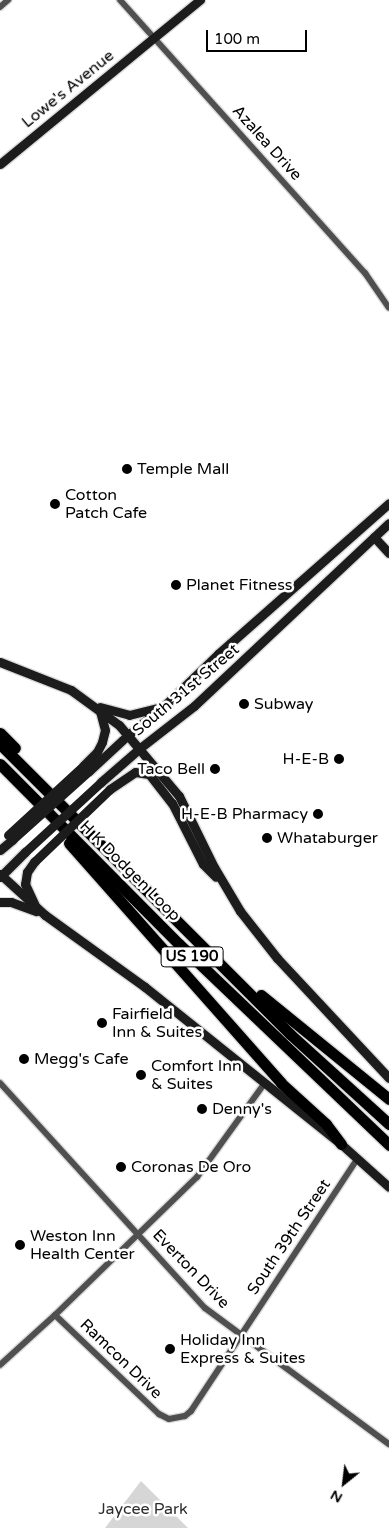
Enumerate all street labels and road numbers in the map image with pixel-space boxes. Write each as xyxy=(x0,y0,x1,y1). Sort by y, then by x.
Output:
street label: Lowe's Avenue xyxy=(18,46,118,132)
street label: Azalea Drive xyxy=(228,101,306,185)
street label: South 31st Street xyxy=(129,640,243,740)
street label: H K Dodgen Loop xyxy=(76,817,184,925)
road number: US 190 xyxy=(160,944,224,970)
street label: South 39th Street xyxy=(243,1176,335,1298)
street label: Everton Drive xyxy=(148,1225,234,1313)
street label: Ramcon Drive xyxy=(76,1315,166,1403)

